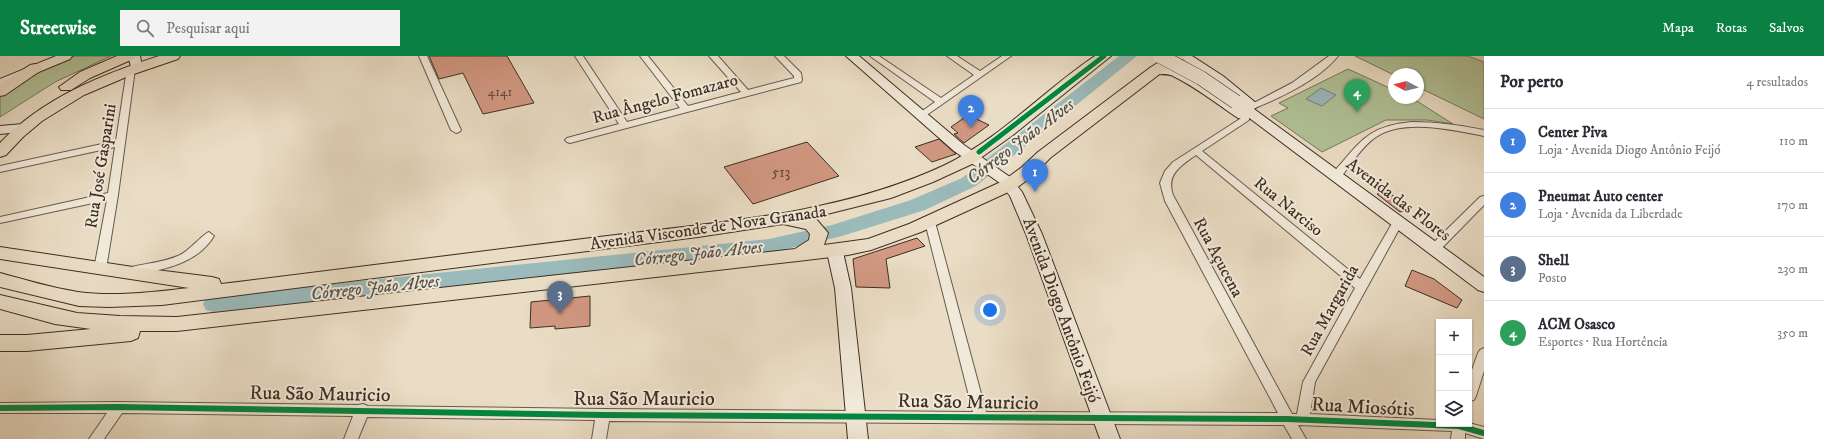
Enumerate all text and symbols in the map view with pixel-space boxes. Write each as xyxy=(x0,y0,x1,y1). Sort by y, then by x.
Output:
search box xyxy=(120,10,400,46)
text: Streetwise xyxy=(20,17,96,40)
icon: search xyxy=(134,17,156,39)
text: Pesquisar aqui xyxy=(166,19,250,38)
text: Mapa xyxy=(1662,19,1694,37)
text: Rotas xyxy=(1716,19,1747,37)
text: Salvos xyxy=(1769,19,1804,37)
street label: Rua Ângelo Fomazaro xyxy=(590,68,740,129)
north arrow xyxy=(1388,68,1424,104)
text: Por perto xyxy=(1500,71,1563,93)
text: 4 resultados xyxy=(1746,74,1808,90)
pin: 4 xyxy=(1344,79,1370,112)
house number: 4141 xyxy=(488,84,512,100)
water label: Córrego João Alves xyxy=(962,94,1079,189)
pin: 2 xyxy=(958,95,984,128)
street label: Rua José Gasparini xyxy=(80,102,122,230)
text: Center Piva xyxy=(1538,123,1607,142)
text: 1 xyxy=(1511,133,1515,149)
text: 110 m xyxy=(1779,133,1808,149)
text: Loja · Avenida Diogo Antônio Feijó xyxy=(1538,142,1720,158)
street label: Avenida das Flores xyxy=(1342,153,1455,246)
pin: 1 xyxy=(1022,159,1048,192)
house number: 513 xyxy=(772,163,790,182)
street label: Rua Narciso xyxy=(1249,172,1328,241)
text: Pneumat Auto center xyxy=(1538,187,1663,206)
text: 2 xyxy=(1510,197,1516,213)
text: 170 m xyxy=(1777,197,1808,213)
street label: Avenida Visconde de Nova Granada xyxy=(589,200,829,255)
text: Loja · Avenida da Liberdade xyxy=(1538,206,1683,222)
street label: Rua Açucena xyxy=(1188,214,1249,302)
street label: Avenida Diogo Antônio Feijó xyxy=(1017,215,1105,406)
water label: Córrego João Alves xyxy=(633,236,764,272)
text: Shell xyxy=(1538,251,1569,270)
street label: Rua Margarida xyxy=(1296,260,1364,360)
text: 3 xyxy=(1511,261,1515,277)
text: 230 m xyxy=(1777,261,1808,277)
water label: Córrego João Alves xyxy=(310,270,441,306)
text: Posto xyxy=(1538,270,1566,286)
pin: 3 xyxy=(547,281,573,314)
your location xyxy=(980,300,1000,320)
text: ACM Osasco xyxy=(1538,315,1615,334)
map controls xyxy=(1436,319,1472,427)
button: + xyxy=(1436,319,1472,355)
text: 4 xyxy=(1509,325,1517,341)
text: 350 m xyxy=(1777,325,1808,341)
text: Esportes · Rua Hortência xyxy=(1538,334,1668,350)
button: − xyxy=(1436,355,1472,391)
street label: Rua São Mauricio xyxy=(249,381,391,408)
street label: Rua São Mauricio xyxy=(573,387,715,412)
street label: Rua São Mauricio xyxy=(897,389,1039,416)
button: layers xyxy=(1436,391,1472,427)
street label: Rua Miosótis xyxy=(1311,392,1416,423)

